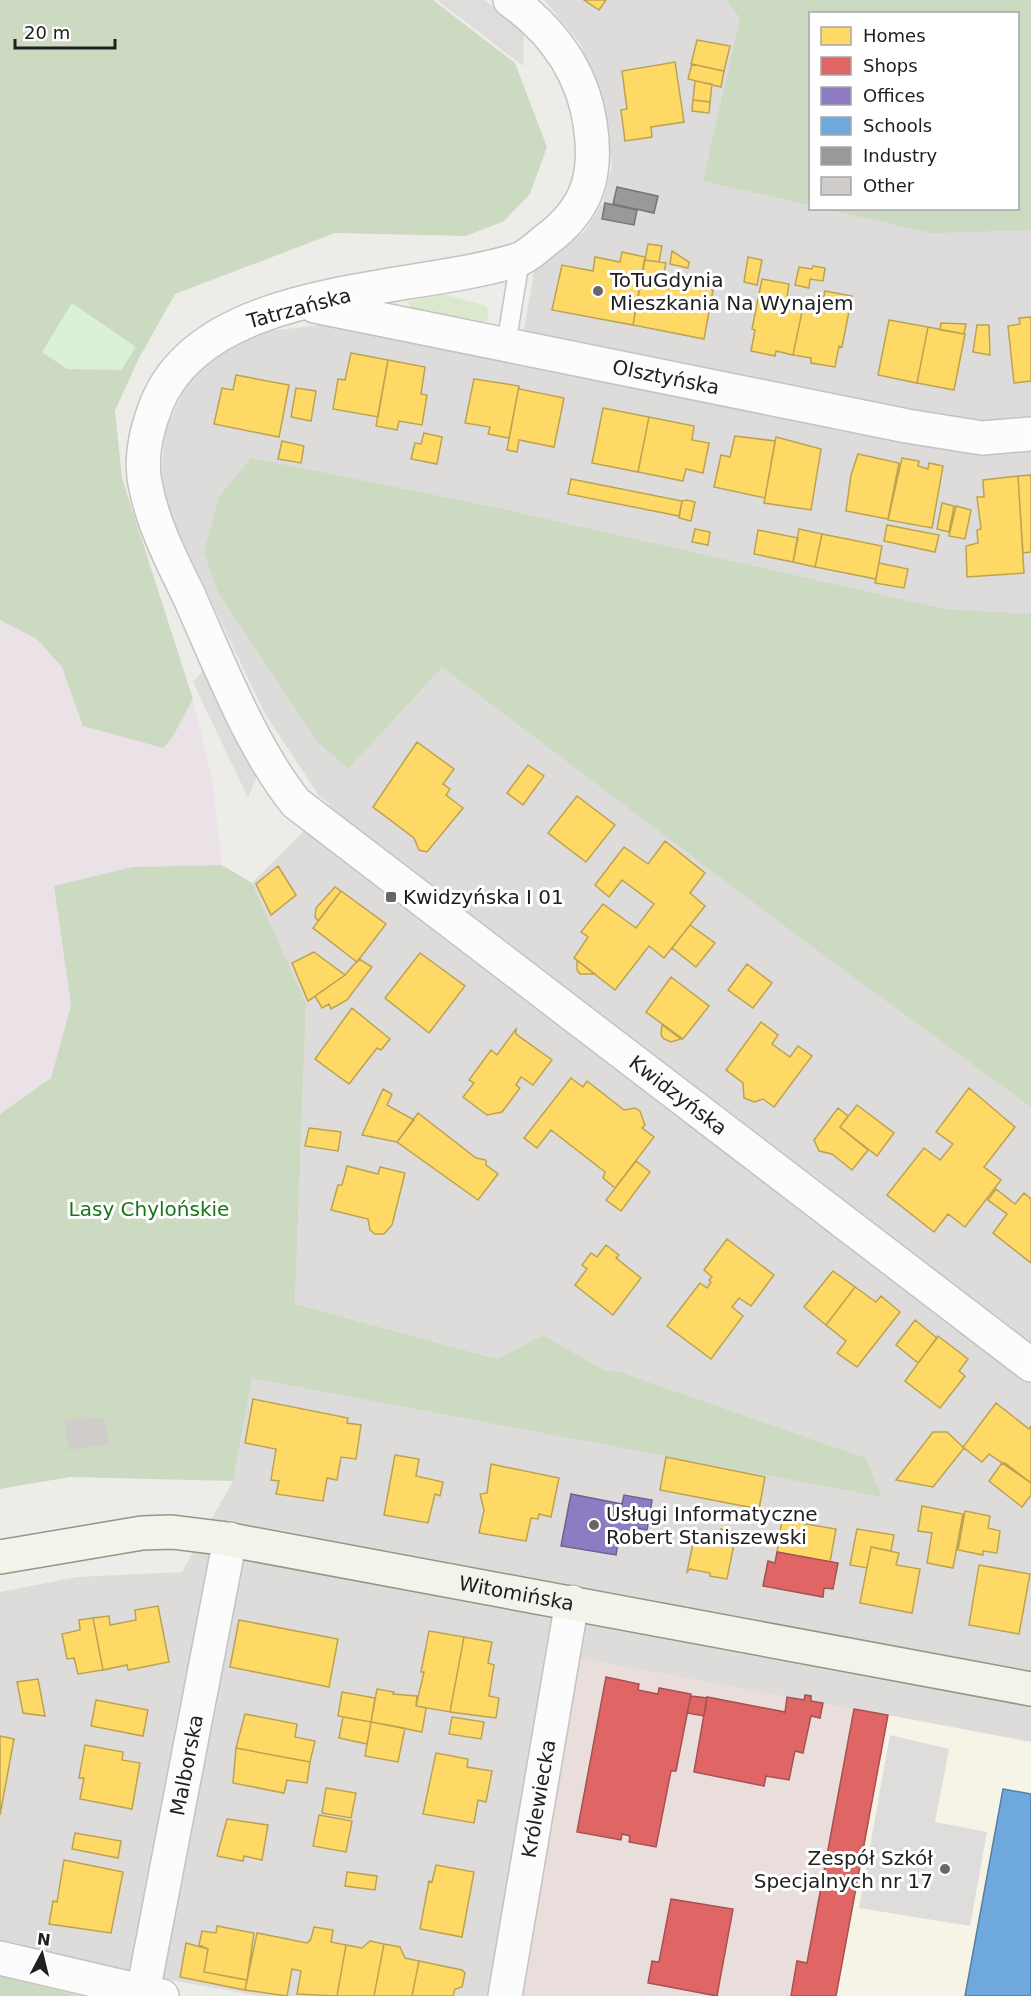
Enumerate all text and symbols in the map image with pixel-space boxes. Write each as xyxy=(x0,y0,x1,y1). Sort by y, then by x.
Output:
scale bar xyxy=(15,12,116,50)
legend xyxy=(809,12,1019,210)
text: 20 m xyxy=(24,22,70,43)
text: Homes xyxy=(863,25,926,46)
text: Shops xyxy=(863,55,918,76)
text: Offices xyxy=(863,85,925,106)
text: Schools xyxy=(863,115,932,136)
text: Industry xyxy=(863,145,937,166)
text: Other xyxy=(863,175,915,196)
place label: ToTuGdynia Mieszkania Na Wynajem xyxy=(609,268,853,315)
street label: Tatrzańska xyxy=(243,283,354,334)
marker: ToTuGdynia Mieszkania Na Wynajem xyxy=(591,284,605,298)
street label: Olsztyńska xyxy=(610,355,721,400)
place label: Kwidzyńska I 01 xyxy=(403,885,564,909)
marker: Kwidzyńska I 01 xyxy=(384,890,398,904)
street label: Kwidzyńska xyxy=(625,1050,732,1140)
park label: Lasy Chylońskie xyxy=(69,1197,229,1221)
place label: Usługi Informatyczne Robert Staniszewski xyxy=(606,1502,818,1549)
marker: Usługi Informatyczne Robert Staniszewski xyxy=(587,1518,601,1532)
street label: Witomińska xyxy=(457,1571,576,1616)
street label: Malborska xyxy=(165,1713,208,1818)
street label: Królewiecka xyxy=(517,1738,560,1860)
place label: Zespół Szkół Specjalnych nr 17 xyxy=(754,1846,933,1893)
marker: Zespół Szkół Specjalnych nr 17 xyxy=(938,1862,952,1876)
north arrow xyxy=(12,1924,72,1984)
text: N xyxy=(36,1929,52,1950)

